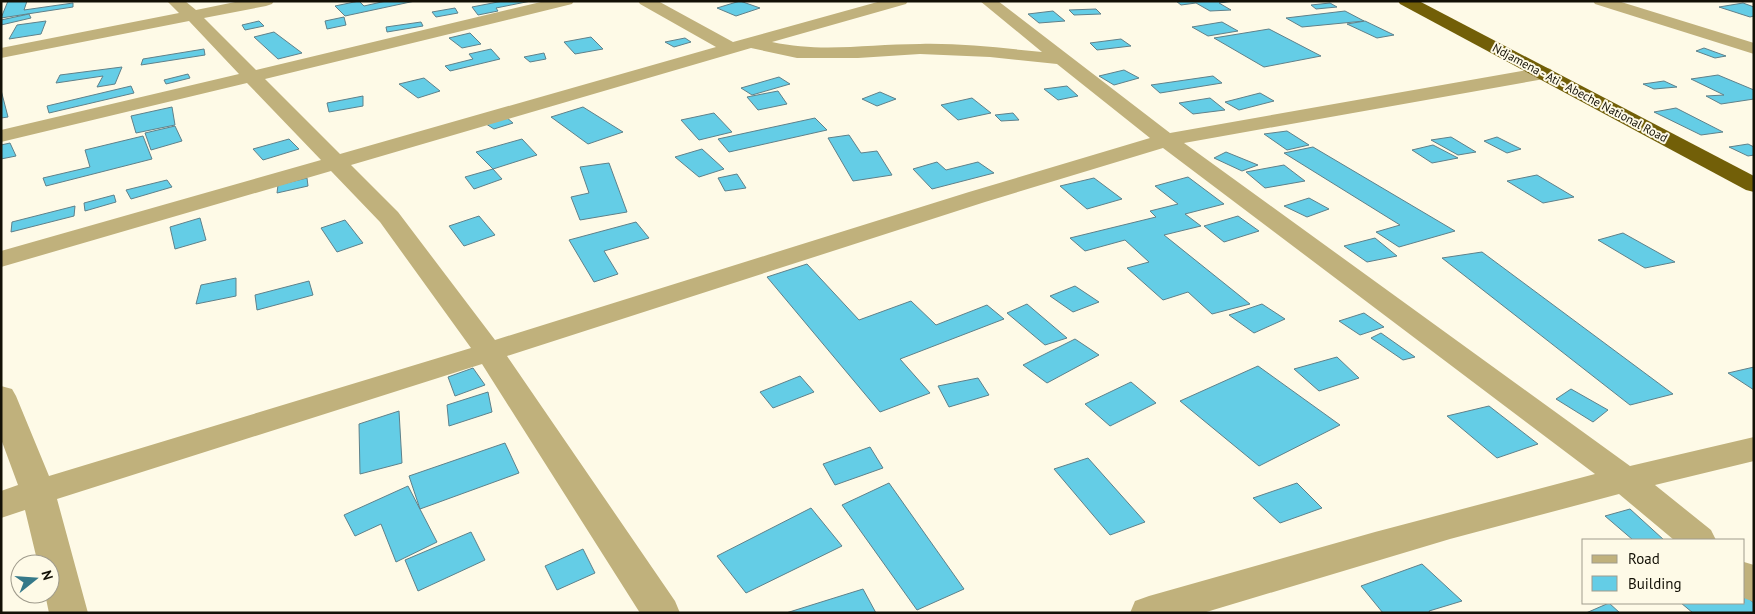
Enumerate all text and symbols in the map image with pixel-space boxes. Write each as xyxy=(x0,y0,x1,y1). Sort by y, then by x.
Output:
street label: Ndjamena - Ati - Abeche National Road xyxy=(1490,40,1670,145)
legend xyxy=(1582,539,1745,604)
text: Road xyxy=(1628,549,1660,568)
north arrow xyxy=(10,554,60,604)
text: N xyxy=(37,568,57,582)
text: Building xyxy=(1628,574,1682,593)

